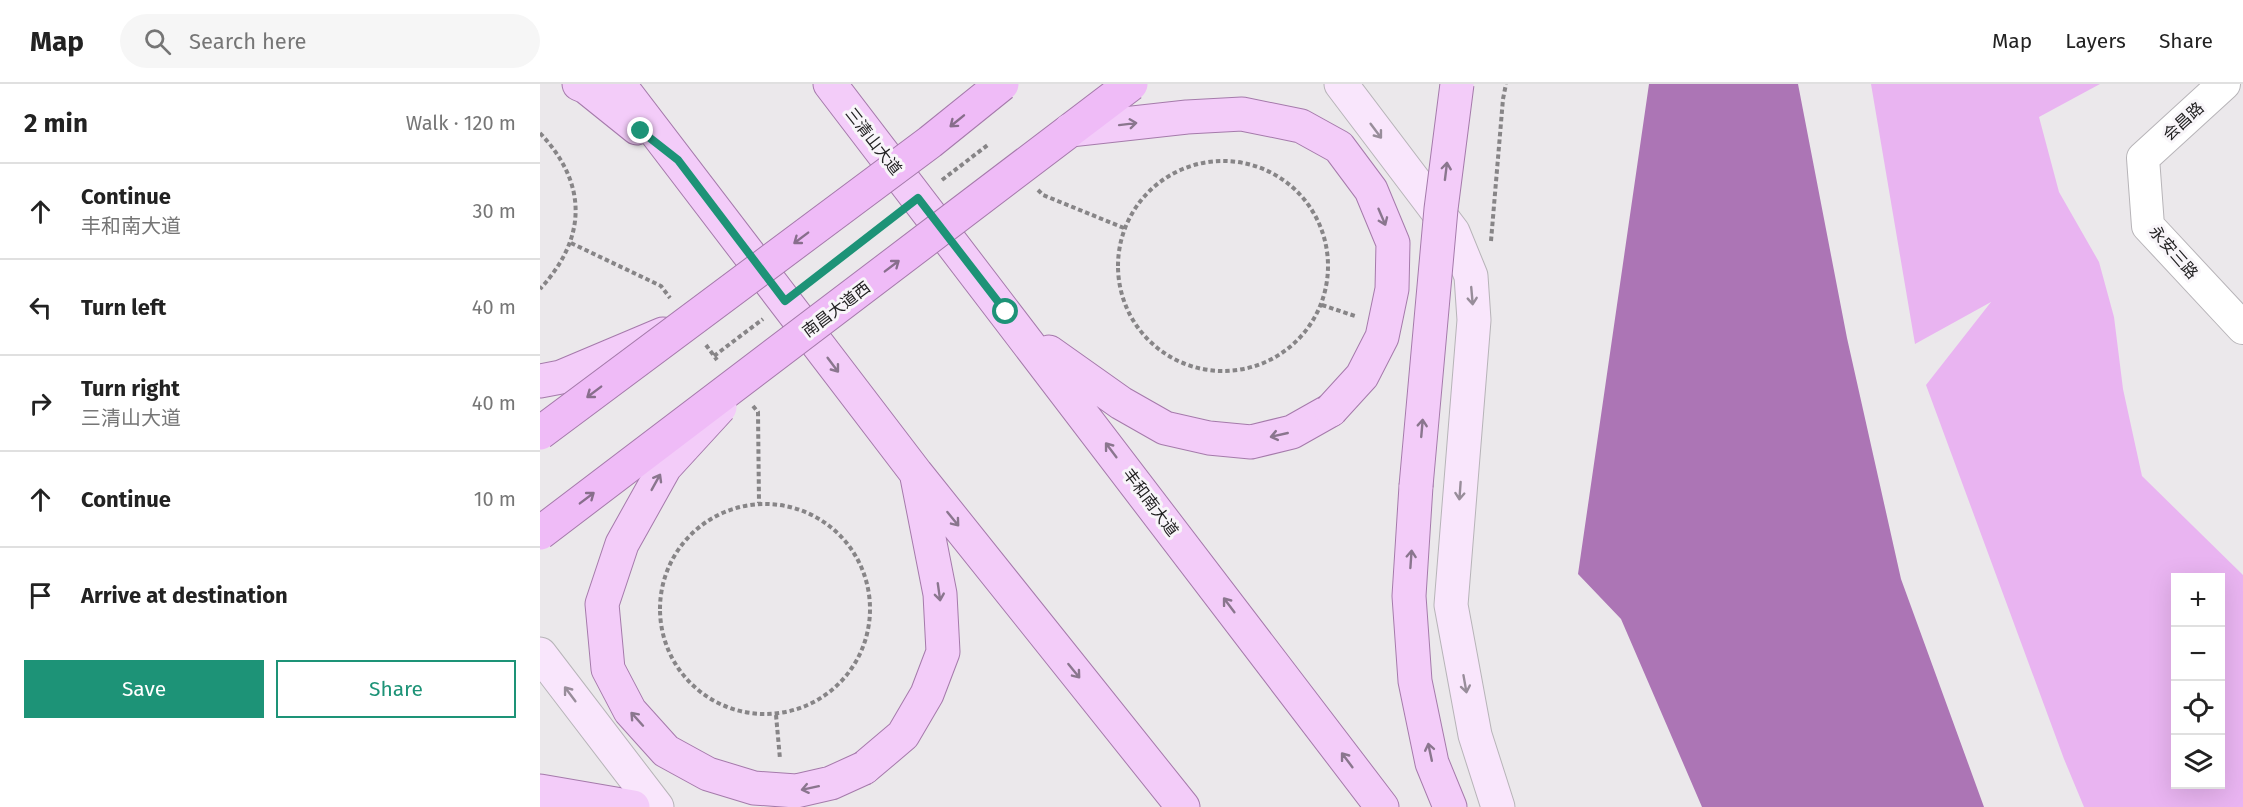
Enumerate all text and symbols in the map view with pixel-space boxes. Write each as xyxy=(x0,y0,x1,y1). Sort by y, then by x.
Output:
search box xyxy=(120,14,540,68)
text: Map xyxy=(30,25,84,58)
icon: search xyxy=(141,25,174,58)
text: Search here xyxy=(189,28,307,55)
text: Map xyxy=(1992,28,2032,54)
text: Layers xyxy=(2065,28,2126,54)
text: Share xyxy=(2159,28,2213,54)
street label: 会昌路 xyxy=(2159,98,2208,144)
street label: 三清山大道 xyxy=(841,104,906,179)
text: 2 min xyxy=(24,108,88,139)
text: Walk · 120 m xyxy=(406,111,516,135)
one-way arrow xyxy=(949,114,965,127)
route end xyxy=(627,117,653,143)
one-way arrow xyxy=(1118,118,1138,129)
one-way arrow xyxy=(1370,122,1383,138)
one-way arrow xyxy=(1441,162,1452,182)
text: Continue xyxy=(81,183,171,210)
icon: ahead xyxy=(24,195,57,228)
text: 30 m xyxy=(472,199,516,223)
one-way arrow xyxy=(1377,207,1388,225)
text: 丰和南大道 xyxy=(81,214,181,238)
street label: 永安三路 xyxy=(2145,222,2202,283)
one-way arrow xyxy=(794,232,810,244)
one-way arrow xyxy=(884,259,900,272)
street label: 南昌大道西 xyxy=(799,278,874,341)
one-way arrow xyxy=(1467,286,1478,306)
icon: left xyxy=(24,291,57,324)
text: Turn left xyxy=(81,294,166,321)
text: 40 m xyxy=(472,295,516,319)
route start xyxy=(992,298,1018,324)
one-way arrow xyxy=(827,356,840,372)
text: Turn right xyxy=(81,375,180,402)
one-way arrow xyxy=(587,386,603,399)
icon: right xyxy=(24,387,57,420)
text: 40 m xyxy=(472,391,516,415)
text: 三清山大道 xyxy=(81,406,181,430)
one-way arrow xyxy=(1417,419,1428,439)
one-way arrow xyxy=(1269,430,1288,442)
one-way arrow xyxy=(1105,442,1117,458)
street label: 丰和南大道 xyxy=(1119,465,1182,540)
one-way arrow xyxy=(650,474,662,491)
one-way arrow xyxy=(1454,480,1465,500)
icon: ahead xyxy=(24,483,57,516)
text: Continue xyxy=(81,486,171,513)
text: 10 m xyxy=(474,487,516,511)
one-way arrow xyxy=(578,492,594,504)
one-way arrow xyxy=(946,511,959,527)
one-way arrow xyxy=(1406,549,1417,569)
map controls xyxy=(2171,573,2225,789)
button: + xyxy=(2171,573,2225,627)
icon: arrive xyxy=(24,579,57,612)
text: Arrive at destination xyxy=(81,582,288,609)
one-way arrow xyxy=(934,582,945,601)
one-way arrow xyxy=(1222,597,1235,613)
button: − xyxy=(2171,627,2225,681)
button: Save xyxy=(24,660,264,718)
button: Share xyxy=(276,660,516,718)
one-way arrow xyxy=(1068,663,1081,679)
one-way arrow xyxy=(1460,674,1471,693)
button: locate xyxy=(2171,681,2225,735)
one-way arrow xyxy=(564,686,577,702)
one-way arrow xyxy=(630,712,644,727)
button: layers xyxy=(2171,735,2225,789)
one-way arrow xyxy=(1424,743,1435,762)
one-way arrow xyxy=(1340,753,1353,769)
one-way arrow xyxy=(800,783,820,794)

